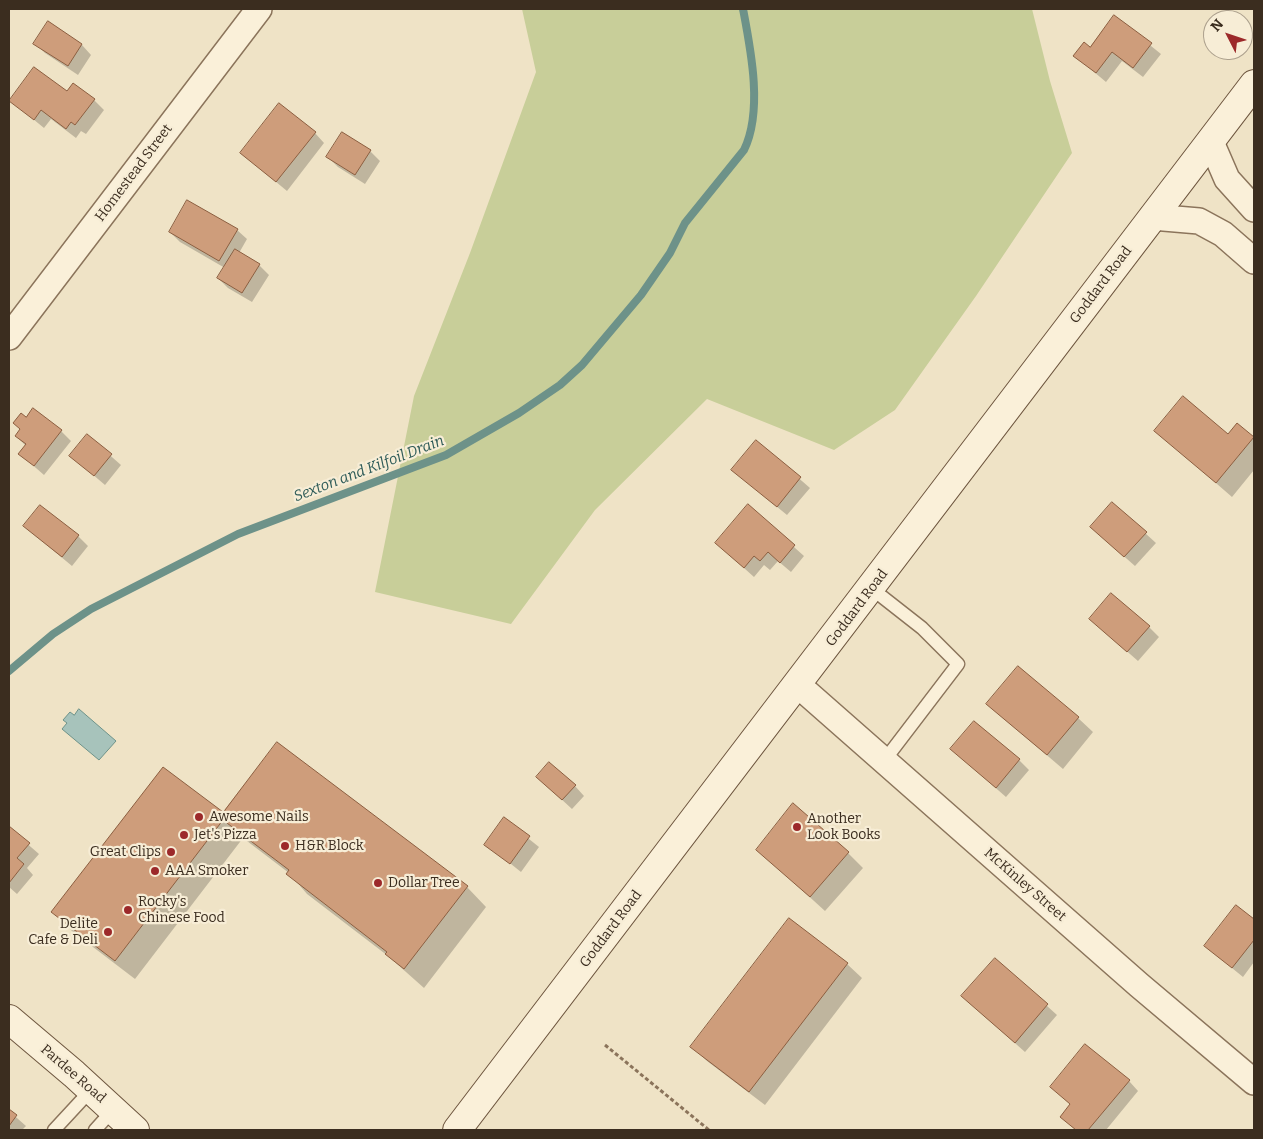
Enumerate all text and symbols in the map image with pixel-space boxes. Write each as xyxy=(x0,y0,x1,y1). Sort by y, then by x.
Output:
north arrow xyxy=(1203,10,1253,60)
text: N xyxy=(1207,16,1227,35)
street label: Homestead Street xyxy=(92,121,176,225)
street label: Goddard Road xyxy=(1067,243,1135,327)
water label: Sexton and Kilfoil Drain xyxy=(291,432,447,506)
street label: Goddard Road xyxy=(823,566,891,650)
place label: Awesome Nails xyxy=(209,809,309,825)
marker: Awesome Nails xyxy=(193,811,205,823)
place label: Another Look Books xyxy=(807,811,881,844)
marker: Another Look Books xyxy=(791,821,803,833)
place label: Jet's Pizza xyxy=(194,827,257,843)
marker: Jet's Pizza xyxy=(178,829,190,841)
place label: H&R Block xyxy=(295,838,364,854)
marker: H&R Block xyxy=(279,840,291,852)
place label: Great Clips xyxy=(90,844,161,860)
street label: McKinley Street xyxy=(981,845,1069,925)
marker: Great Clips xyxy=(165,846,177,858)
place label: AAA Smoker xyxy=(165,863,248,879)
marker: AAA Smoker xyxy=(149,865,161,877)
place label: Dollar Tree xyxy=(388,875,460,891)
marker: Dollar Tree xyxy=(372,877,384,889)
street label: Goddard Road xyxy=(577,887,645,971)
place label: Rocky's Chinese Food xyxy=(138,894,225,926)
marker: Rocky's Chinese Food xyxy=(122,904,134,916)
place label: Delite Cafe & Deli xyxy=(28,916,98,949)
marker: Delite Cafe & Deli xyxy=(102,926,114,938)
street label: Pardee Road xyxy=(37,1041,109,1107)

